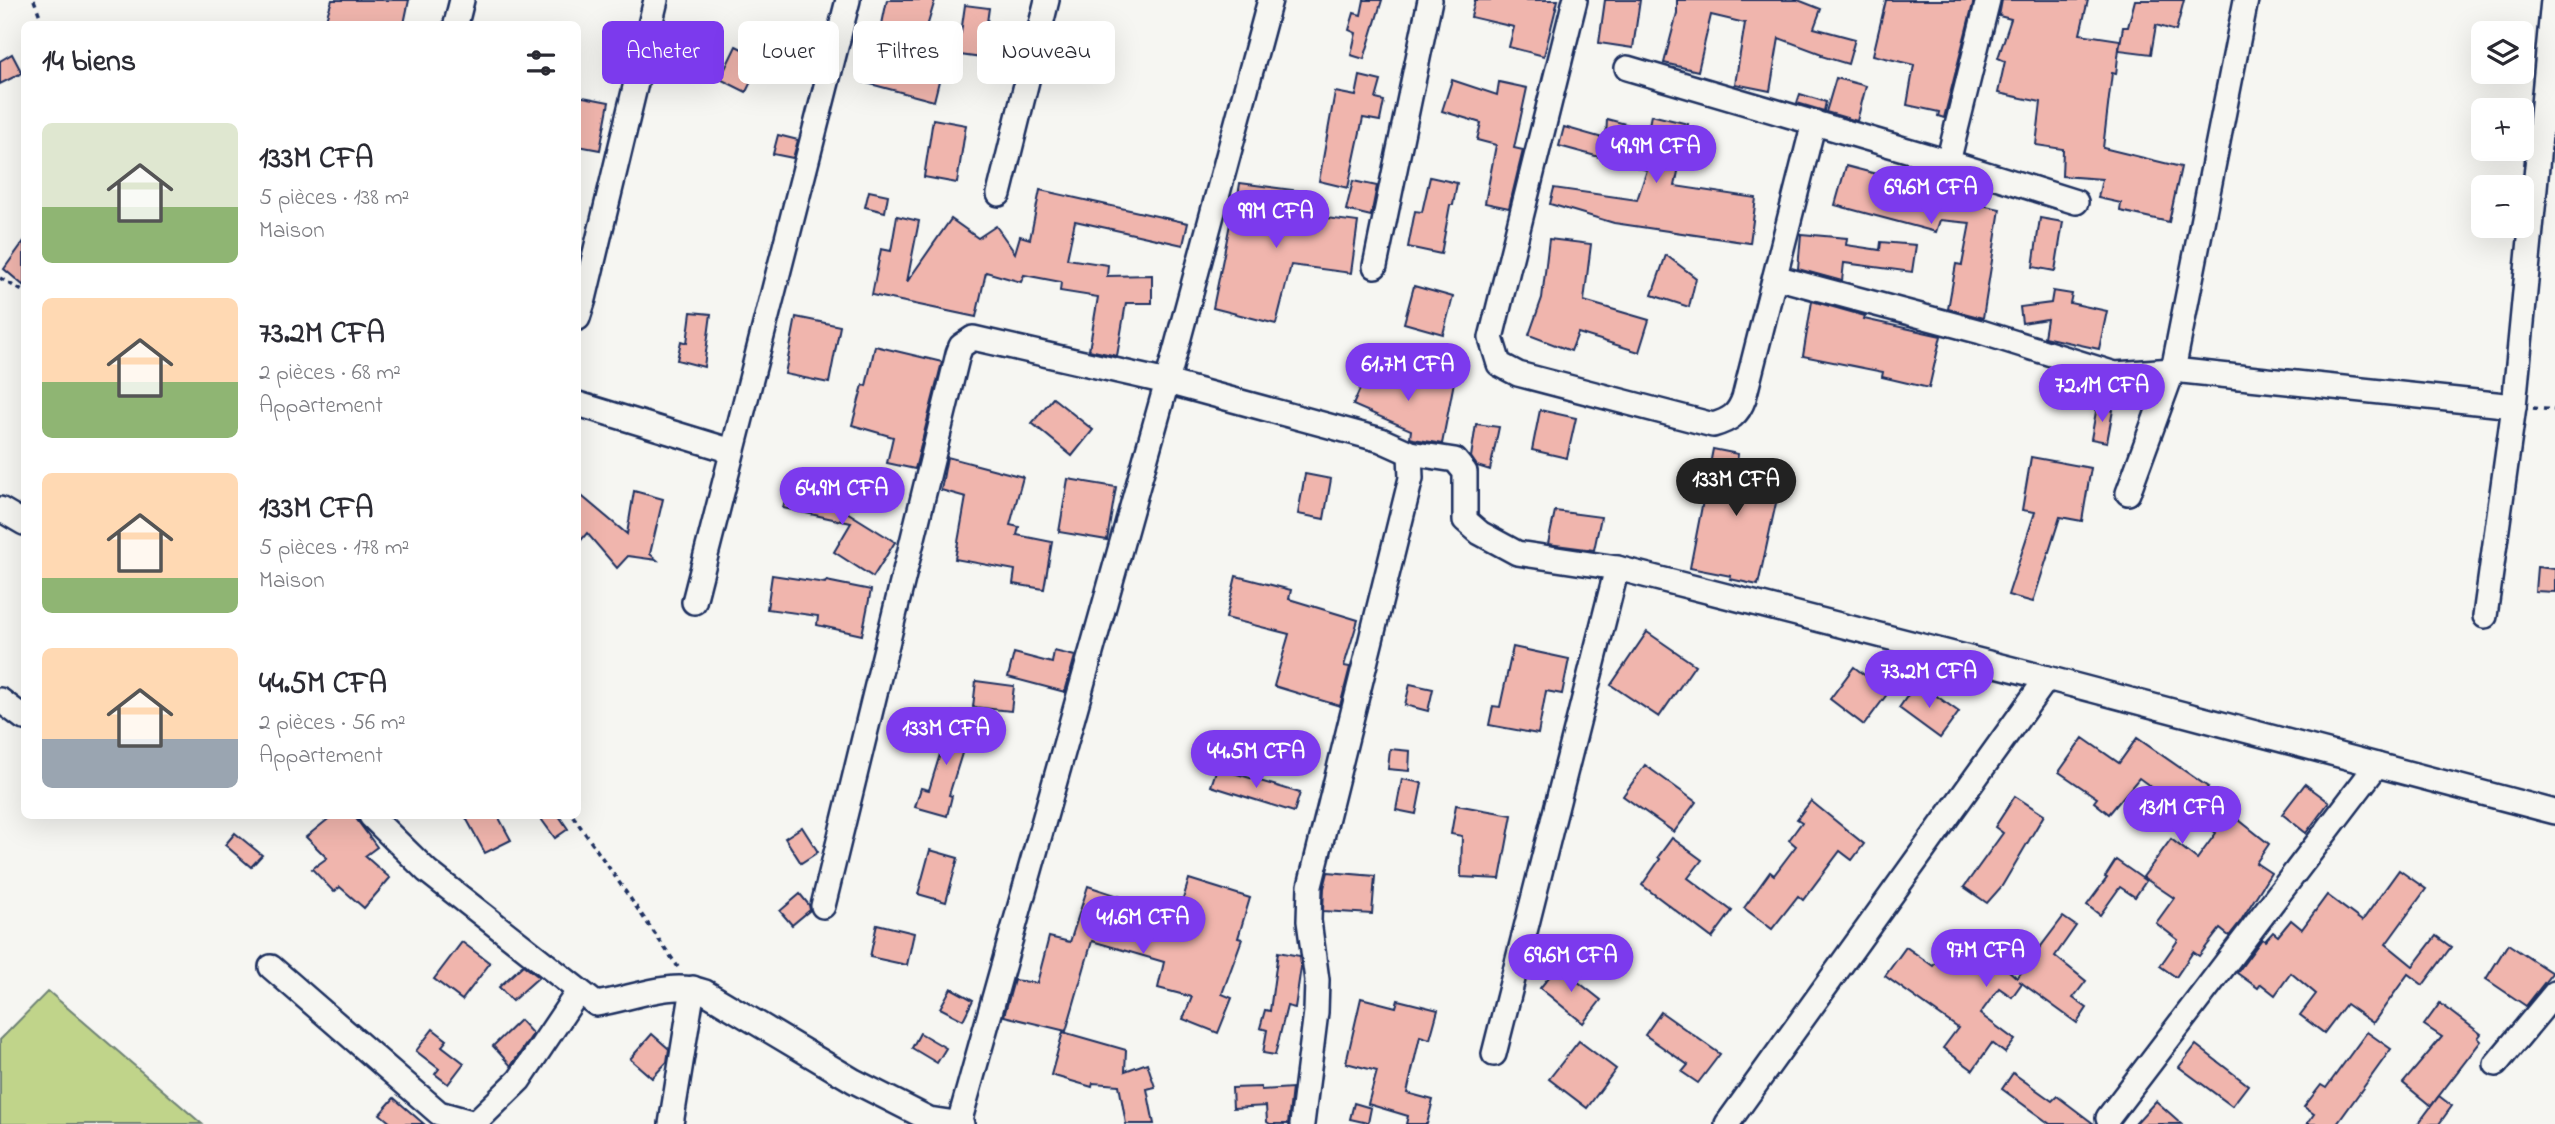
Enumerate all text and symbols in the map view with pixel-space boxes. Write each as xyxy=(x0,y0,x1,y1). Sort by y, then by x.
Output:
chip: Acheter xyxy=(602,21,724,84)
chip: Louer xyxy=(738,21,839,84)
chip: Filtres xyxy=(853,21,963,84)
chip: Nouveau xyxy=(977,21,1115,84)
map controls xyxy=(2471,21,2534,238)
button: layers xyxy=(2471,21,2534,84)
text: 14 biens xyxy=(42,41,136,85)
icon: filters xyxy=(522,44,560,82)
button: + xyxy=(2471,98,2534,161)
pin: 49.9M CFA xyxy=(1576,125,1736,185)
text: 49.9M CFA xyxy=(1611,131,1701,164)
text: 133M CFA xyxy=(259,138,373,182)
icon: home xyxy=(98,151,182,235)
pin: 69.6M CFA xyxy=(1851,166,2011,226)
text: 69.6M CFA xyxy=(1884,172,1978,205)
button: − xyxy=(2471,175,2534,238)
text: 5 pièces · 138 m² xyxy=(259,182,409,215)
pin: 99M CFA xyxy=(1211,190,1341,250)
text: 99M CFA xyxy=(1238,196,1314,229)
text: Maison xyxy=(259,215,325,248)
text: 73.2M CFA xyxy=(259,313,385,357)
icon: home xyxy=(98,326,182,410)
pin: 61.7M CFA xyxy=(1328,344,1488,403)
text: 61.7M CFA xyxy=(1361,349,1455,382)
text: 2 pièces · 68 m² xyxy=(259,357,401,390)
pin: 72.1M CFA xyxy=(2022,364,2182,424)
text: 72.1M CFA xyxy=(2055,370,2149,403)
text: Appartement xyxy=(259,390,383,423)
pin: 133M CFA xyxy=(1664,458,1808,518)
text: 133M CFA xyxy=(1692,464,1780,497)
pin: 64.9M CFA xyxy=(762,468,922,527)
text: 64.9M CFA xyxy=(796,473,888,506)
text: 133M CFA xyxy=(259,488,373,532)
icon: home xyxy=(98,501,182,585)
text: 5 pièces · 178 m² xyxy=(259,532,409,565)
text: Maison xyxy=(259,565,325,598)
pin: 73.2M CFA xyxy=(1849,650,2009,710)
text: 73.2M CFA xyxy=(1881,656,1977,689)
text: 44.5M CFA xyxy=(259,663,387,707)
icon: home xyxy=(98,676,182,760)
text: 2 pièces · 56 m² xyxy=(259,707,405,740)
pin: 133M CFA xyxy=(874,708,1018,767)
text: 133M CFA xyxy=(902,713,990,746)
pin: 44.5M CFA xyxy=(1176,730,1336,790)
text: 44.5M CFA xyxy=(1207,736,1305,769)
text: Appartement xyxy=(259,740,383,773)
pin: 131M CFA xyxy=(2110,786,2254,846)
text: 131M CFA xyxy=(2139,792,2225,825)
pin: 41.6M CFA xyxy=(1063,897,1223,956)
text: 41.6M CFA xyxy=(1096,902,1190,935)
pin: 97M CFA xyxy=(1921,930,2051,989)
pin: 69.6M CFA xyxy=(1491,934,1651,994)
text: 97M CFA xyxy=(1947,935,2025,968)
text: 69.6M CFA xyxy=(1524,940,1618,973)

